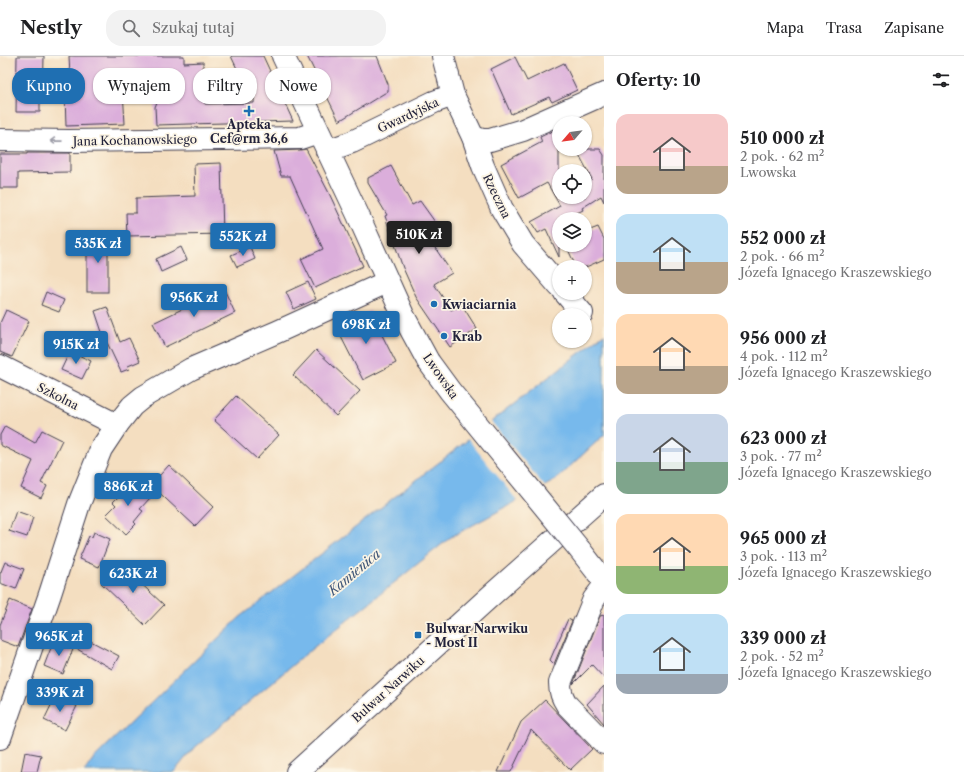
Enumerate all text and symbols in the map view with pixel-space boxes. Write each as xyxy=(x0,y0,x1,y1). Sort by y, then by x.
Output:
search box xyxy=(106,10,386,46)
text: Nestly xyxy=(20,16,82,39)
icon: search xyxy=(120,17,142,39)
text: Szukaj tutaj xyxy=(152,18,234,37)
text: Mapa xyxy=(766,19,804,37)
text: Trasa xyxy=(826,19,862,37)
text: Zapisane xyxy=(884,19,944,37)
chip: Kupno xyxy=(12,68,85,104)
chip: Wynajem xyxy=(93,68,185,104)
chip: Filtry xyxy=(193,68,257,104)
chip: Nowe xyxy=(265,68,331,104)
icon: filters xyxy=(930,69,952,91)
text: Oferty: 10 xyxy=(616,70,701,90)
street label: Gwardyjska xyxy=(375,94,442,136)
marker: Apteka Cef@rm 36,6 xyxy=(244,106,254,116)
north arrow xyxy=(552,116,592,156)
map controls xyxy=(552,116,592,348)
place label: Apteka Cef@rm 36,6 xyxy=(210,117,288,146)
text: 510 000 zł xyxy=(740,128,824,148)
icon: home xyxy=(648,130,696,178)
street label: Jana Kochanowskiego xyxy=(71,131,197,149)
one-way arrow xyxy=(50,137,63,145)
text: 2 pok. · 62 m² xyxy=(740,148,824,164)
button: locate xyxy=(552,164,592,204)
text: Lwowska xyxy=(740,164,796,180)
street label: Rzeczna xyxy=(480,171,515,221)
button: layers xyxy=(552,212,592,252)
pin: 510K zł xyxy=(382,221,456,255)
pin: 552K zł xyxy=(206,223,280,257)
text: 510K zł xyxy=(396,226,442,242)
text: 552K zł xyxy=(219,228,267,244)
text: 552 000 zł xyxy=(740,228,825,248)
pin: 535K zł xyxy=(61,230,135,264)
icon: home xyxy=(648,230,696,278)
text: 535K zł xyxy=(74,235,122,251)
text: 2 pok. · 66 m² xyxy=(740,248,825,264)
button: + xyxy=(552,260,592,300)
text: Józefa Ignacego Kraszewskiego xyxy=(740,264,932,280)
pin: 956K zł xyxy=(157,284,231,318)
text: 956K zł xyxy=(170,289,218,305)
place label: Kwiaciarnia xyxy=(442,297,517,312)
marker: Kwiaciarnia xyxy=(429,299,439,309)
button: − xyxy=(552,308,592,348)
pin: 698K zł xyxy=(329,311,403,345)
text: 698K zł xyxy=(342,316,390,332)
text: 956 000 zł xyxy=(740,328,826,348)
place label: Krab xyxy=(452,329,482,344)
icon: home xyxy=(648,330,696,378)
pin: 915K zł xyxy=(39,331,113,365)
marker: Krab xyxy=(439,331,449,341)
text: 915K zł xyxy=(53,336,99,352)
text: 4 pok. · 112 m² xyxy=(740,348,828,364)
street label: Lwowska xyxy=(420,350,462,402)
text: Józefa Ignacego Kraszewskiego xyxy=(740,364,932,380)
street label: Szkolna xyxy=(35,379,82,413)
text: 623 000 zł xyxy=(740,428,826,448)
icon: home xyxy=(648,430,696,478)
text: 3 pok. · 77 m² xyxy=(740,448,822,464)
text: Józefa Ignacego Kraszewskiego xyxy=(740,464,932,480)
pin: 886K zł xyxy=(91,473,165,507)
text: 886K zł xyxy=(103,478,153,494)
text: 965 000 zł xyxy=(740,528,826,548)
icon: home xyxy=(648,530,696,578)
water label: Kamienica xyxy=(324,545,384,599)
text: 3 pok. · 113 m² xyxy=(740,548,827,564)
pin: 623K zł xyxy=(96,560,170,594)
text: Józefa Ignacego Kraszewskiego xyxy=(740,564,932,580)
text: 623K zł xyxy=(109,565,157,581)
place label: Bulwar Narwiku - Most II xyxy=(426,621,528,650)
pin: 965K zł xyxy=(22,623,96,657)
text: 965K zł xyxy=(35,628,83,644)
text: 339 000 zł xyxy=(740,628,826,648)
marker: Bulwar Narwiku - Most II xyxy=(413,630,423,640)
icon: home xyxy=(648,630,696,678)
text: 2 pok. · 52 m² xyxy=(740,648,824,664)
street label: Bulwar Narwiku xyxy=(349,652,428,725)
text: Józefa Ignacego Kraszewskiego xyxy=(740,664,932,680)
pin: 339K zł xyxy=(23,679,97,713)
text: 339K zł xyxy=(36,684,84,700)

